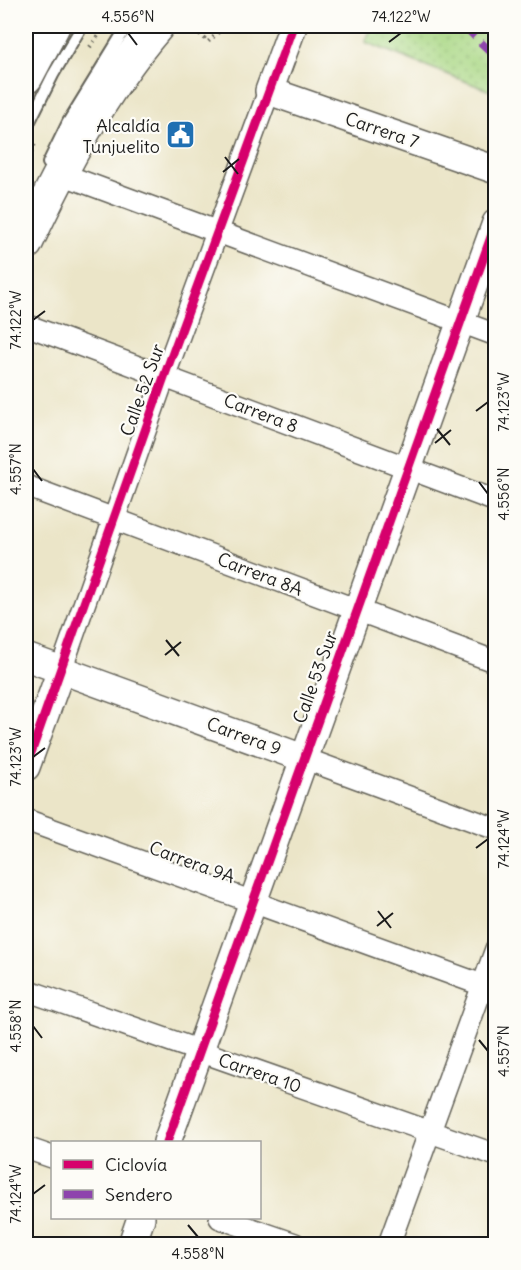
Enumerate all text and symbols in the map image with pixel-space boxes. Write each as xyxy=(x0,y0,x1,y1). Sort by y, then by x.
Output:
text: 4.556°N xyxy=(101,7,155,26)
text: 74.122°W xyxy=(371,7,431,26)
street label: Carrera 7 xyxy=(342,107,422,153)
place label: Alcaldía Tunjuelito xyxy=(83,114,160,158)
public building icon: Alcaldía Tunjuelito xyxy=(165,119,197,151)
text: 74.122°W xyxy=(6,290,25,350)
street label: Calle 52 Sur xyxy=(115,340,170,439)
text: 74.123°W xyxy=(494,372,513,432)
street label: Carrera 8 xyxy=(221,388,301,438)
text: 4.557°N xyxy=(6,443,25,495)
text: 4.556°N xyxy=(494,467,513,521)
street label: Carrera 8A xyxy=(214,547,306,601)
street label: Calle 53 Sur xyxy=(288,627,343,726)
street label: Carrera 9 xyxy=(203,712,285,760)
text: 74.123°W xyxy=(6,727,25,787)
text: 74.124°W xyxy=(494,809,513,869)
street label: Carrera 9A xyxy=(146,836,238,888)
text: 4.558°N xyxy=(6,999,25,1053)
text: 4.557°N xyxy=(494,1025,513,1077)
street label: Carrera 10 xyxy=(215,1048,305,1098)
legend xyxy=(51,1141,261,1219)
text: Ciclovía xyxy=(105,1153,167,1176)
text: 74.124°W xyxy=(6,1164,25,1224)
text: Sendero xyxy=(105,1183,173,1206)
text: 4.558°N xyxy=(171,1244,225,1263)

